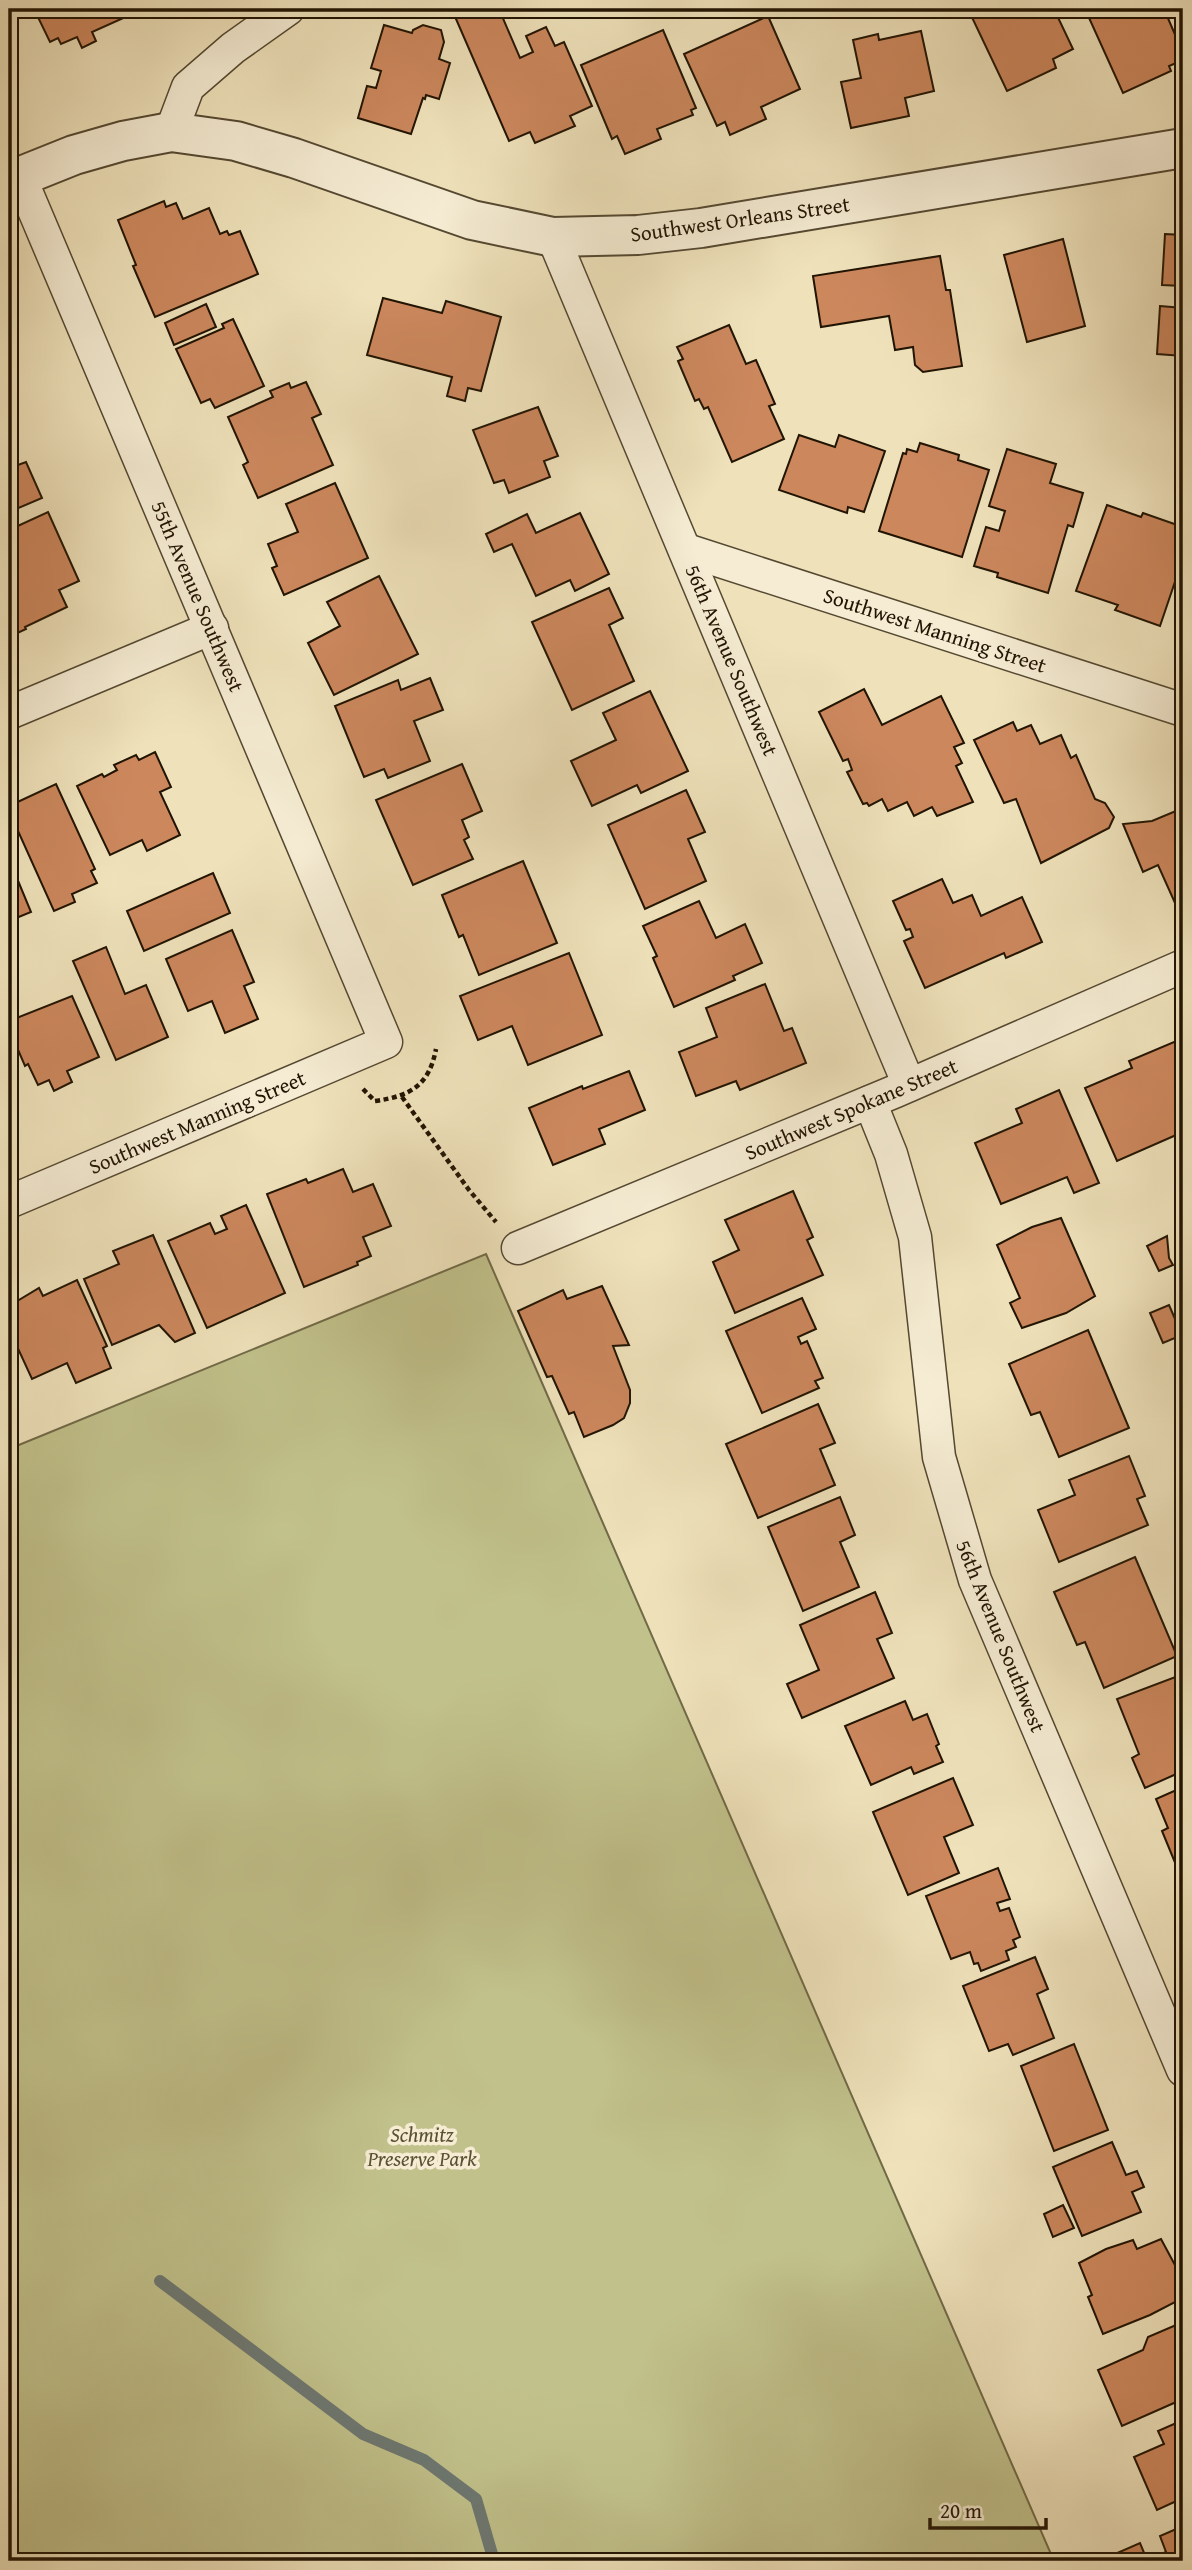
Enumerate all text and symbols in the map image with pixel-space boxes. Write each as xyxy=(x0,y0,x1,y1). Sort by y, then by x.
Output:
street label: Southwest Orleans Street xyxy=(628,188,852,250)
street label: 55th Avenue Southwest xyxy=(144,496,253,697)
street label: 56th Avenue Southwest xyxy=(678,560,787,761)
street label: Southwest Manning Street xyxy=(819,579,1051,681)
street label: Southwest Spokane Street xyxy=(740,1050,963,1168)
street label: Southwest Manning Street xyxy=(84,1062,311,1182)
street label: 56th Avenue Southwest xyxy=(948,1535,1054,1737)
park label: Schmitz Preserve Park xyxy=(366,2119,477,2174)
scale bar xyxy=(930,2486,1045,2530)
text: 20 m xyxy=(940,2495,982,2526)

